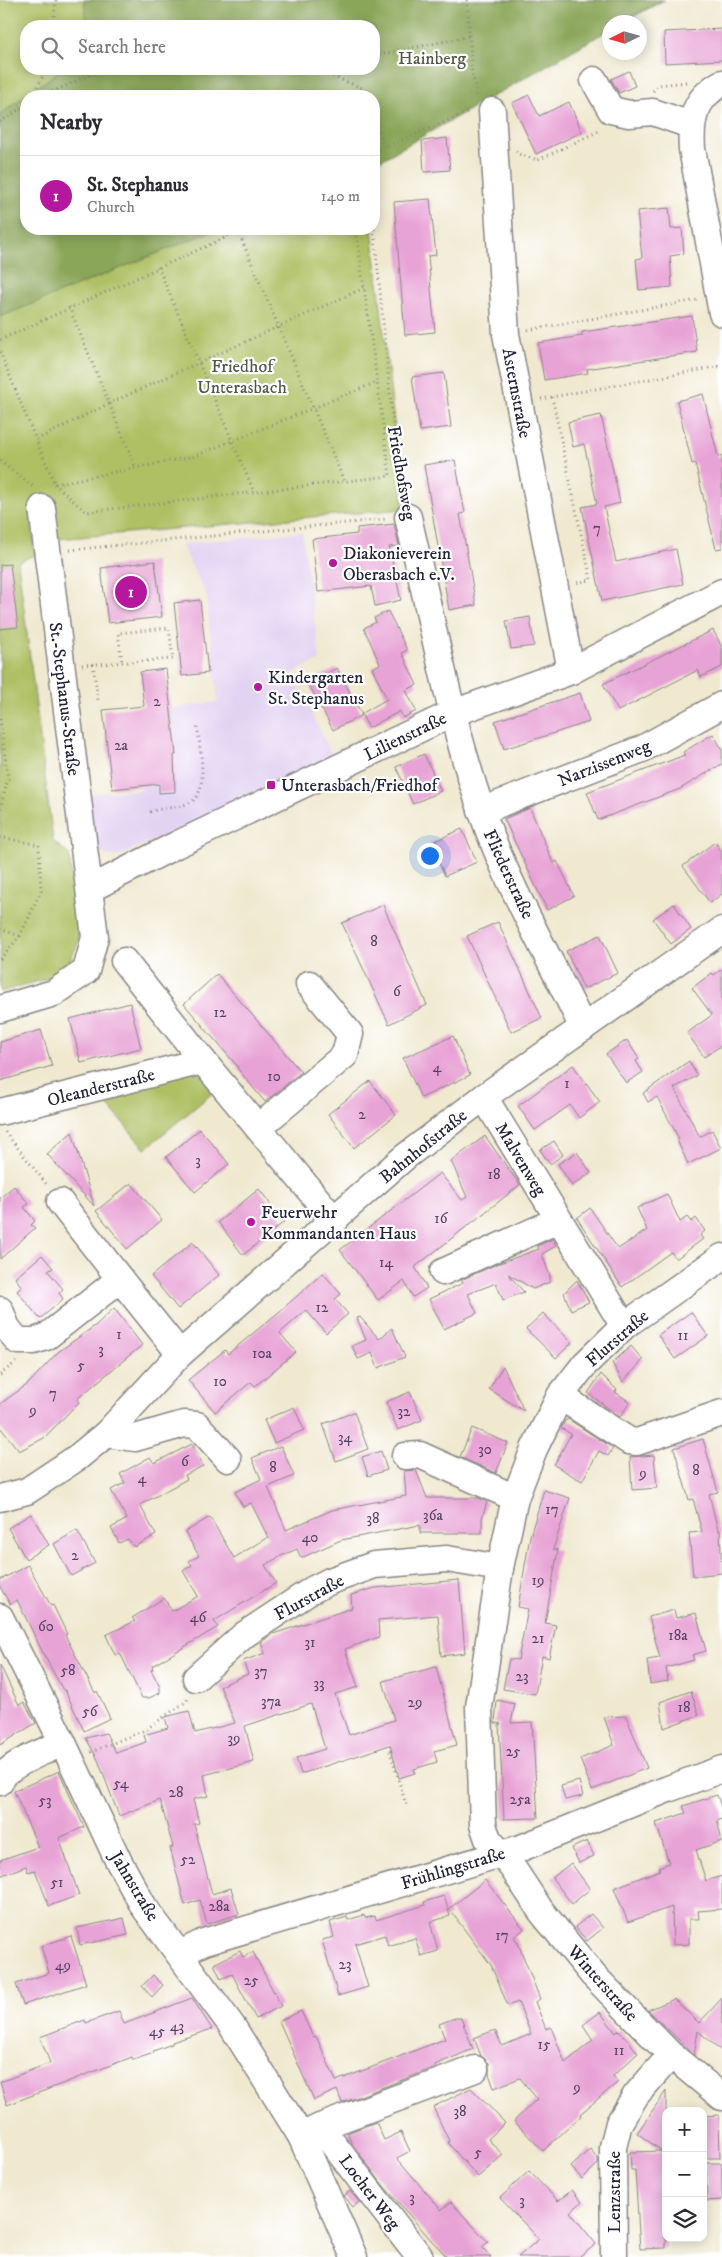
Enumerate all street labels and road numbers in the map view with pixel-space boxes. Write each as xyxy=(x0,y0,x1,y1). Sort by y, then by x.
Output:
street label: Asternstraße xyxy=(497,346,536,440)
street label: Friedhofsweg xyxy=(382,424,420,522)
street label: St.-Stephanus-Straße xyxy=(44,621,84,777)
street label: Lilienstraße xyxy=(361,708,450,766)
street label: Narzissenweg xyxy=(555,735,654,792)
street label: Fliederstraße xyxy=(478,826,538,923)
street label: Oleanderstraße xyxy=(45,1064,157,1112)
street label: Bahnhofstraße xyxy=(375,1105,472,1189)
street label: Malvenweg xyxy=(490,1119,551,1200)
street label: Flurstraße xyxy=(582,1305,654,1372)
street label: Flurstraße xyxy=(271,1570,348,1626)
street label: Frühlingstraße xyxy=(399,1843,508,1895)
street label: Jahnstraße xyxy=(104,1846,164,1926)
street label: Winterstraße xyxy=(562,1940,642,2026)
street label: Locher Weg xyxy=(334,2151,405,2235)
street label: Lenzstraße xyxy=(604,2151,626,2233)

